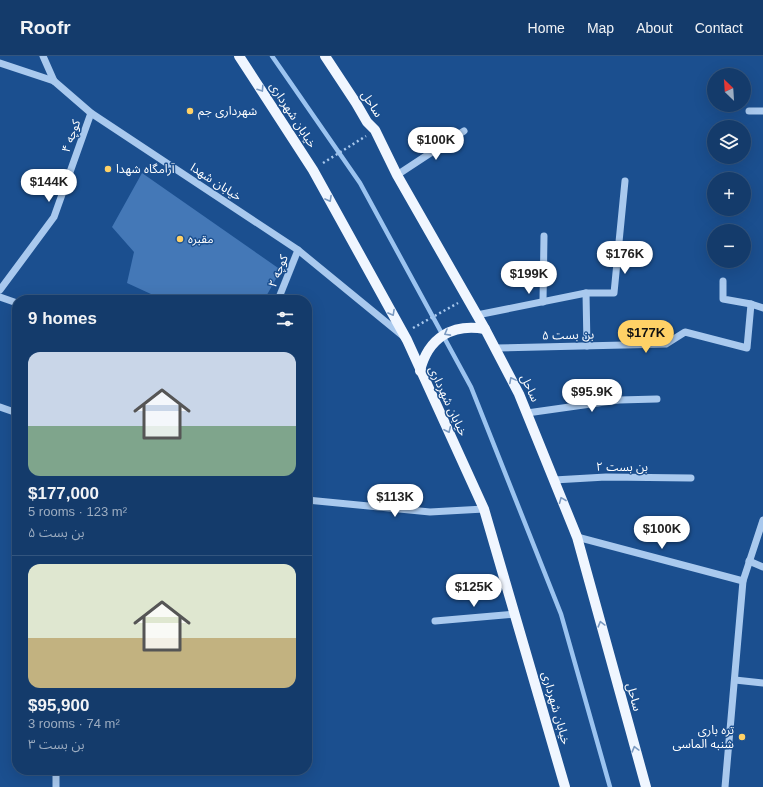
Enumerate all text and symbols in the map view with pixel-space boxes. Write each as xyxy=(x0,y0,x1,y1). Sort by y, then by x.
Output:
text: Roofr xyxy=(20,17,71,38)
text: Home xyxy=(528,20,565,36)
text: Map xyxy=(587,20,614,36)
text: About xyxy=(636,20,673,36)
text: Contact xyxy=(695,20,743,36)
north arrow xyxy=(707,68,751,112)
map controls xyxy=(707,68,751,268)
street label: خیابان شهرداری xyxy=(267,80,319,150)
one-way arrow xyxy=(256,84,263,91)
street label: ساحل xyxy=(358,88,386,120)
place label: شهرداری جم xyxy=(198,104,257,120)
marker: شهرداری جم xyxy=(185,106,195,116)
street label: کوچه ۴ xyxy=(59,117,85,155)
button: layers xyxy=(707,120,751,164)
pin: $100K xyxy=(408,127,464,161)
text: $100K xyxy=(417,132,455,147)
street label: خیابان شهدا xyxy=(188,160,244,204)
place label: آرامگاه شهدا xyxy=(116,162,175,176)
marker: آرامگاه شهدا xyxy=(103,164,113,174)
pin: $144K xyxy=(21,169,77,203)
button: + xyxy=(707,172,751,216)
text: $144K xyxy=(30,174,68,189)
one-way arrow xyxy=(325,195,332,202)
button: − xyxy=(707,224,751,268)
place label: مقبره xyxy=(188,232,214,246)
marker: مقبره xyxy=(175,234,185,244)
pin: $176K xyxy=(597,241,653,275)
text: $176K xyxy=(606,246,644,261)
street label: کوچه ۲ xyxy=(265,252,292,290)
pin: $199K xyxy=(501,261,557,295)
text: $199K xyxy=(510,266,548,281)
icon: filters xyxy=(274,308,296,330)
text: 9 homes xyxy=(28,309,97,328)
one-way arrow xyxy=(388,309,395,316)
pin: $177K xyxy=(618,320,674,354)
text: $177K xyxy=(627,325,665,340)
one-way arrow xyxy=(444,328,451,336)
street label: بن بست ۵ xyxy=(542,328,594,342)
street label: خیابان شهرداری xyxy=(426,364,470,438)
street label: ساحل xyxy=(518,372,542,404)
one-way arrow xyxy=(509,377,517,385)
icon: home xyxy=(126,378,198,450)
pin: $95.9K xyxy=(559,379,625,413)
text: $95.9K xyxy=(571,384,613,399)
one-way arrow xyxy=(443,426,451,434)
street label: بن بست ۲ xyxy=(596,460,648,474)
text: $177,000 xyxy=(28,484,99,503)
pin: $113K xyxy=(367,484,423,518)
text: $113K xyxy=(376,489,414,504)
one-way arrow xyxy=(558,497,566,504)
text: 5 rooms · 123 m² xyxy=(28,504,127,519)
pin: $100K xyxy=(634,516,690,550)
text: $100K xyxy=(643,521,681,536)
text: بن بست ۵ xyxy=(28,525,84,540)
pin: $125K xyxy=(446,574,502,608)
text: $125K xyxy=(455,579,493,594)
icon: home xyxy=(126,590,198,662)
one-way arrow xyxy=(597,621,606,628)
street label: خیابان شهرداری xyxy=(539,670,573,746)
street label: ساحل xyxy=(624,681,644,713)
text: $95,900 xyxy=(28,696,89,715)
text: 3 rooms · 74 m² xyxy=(28,716,120,731)
place label: تره باری شنبه الماسی xyxy=(673,723,734,751)
marker: تره باری شنبه الماسی xyxy=(737,732,747,742)
text: بن بست ۳ xyxy=(28,737,84,752)
one-way arrow xyxy=(632,746,640,753)

